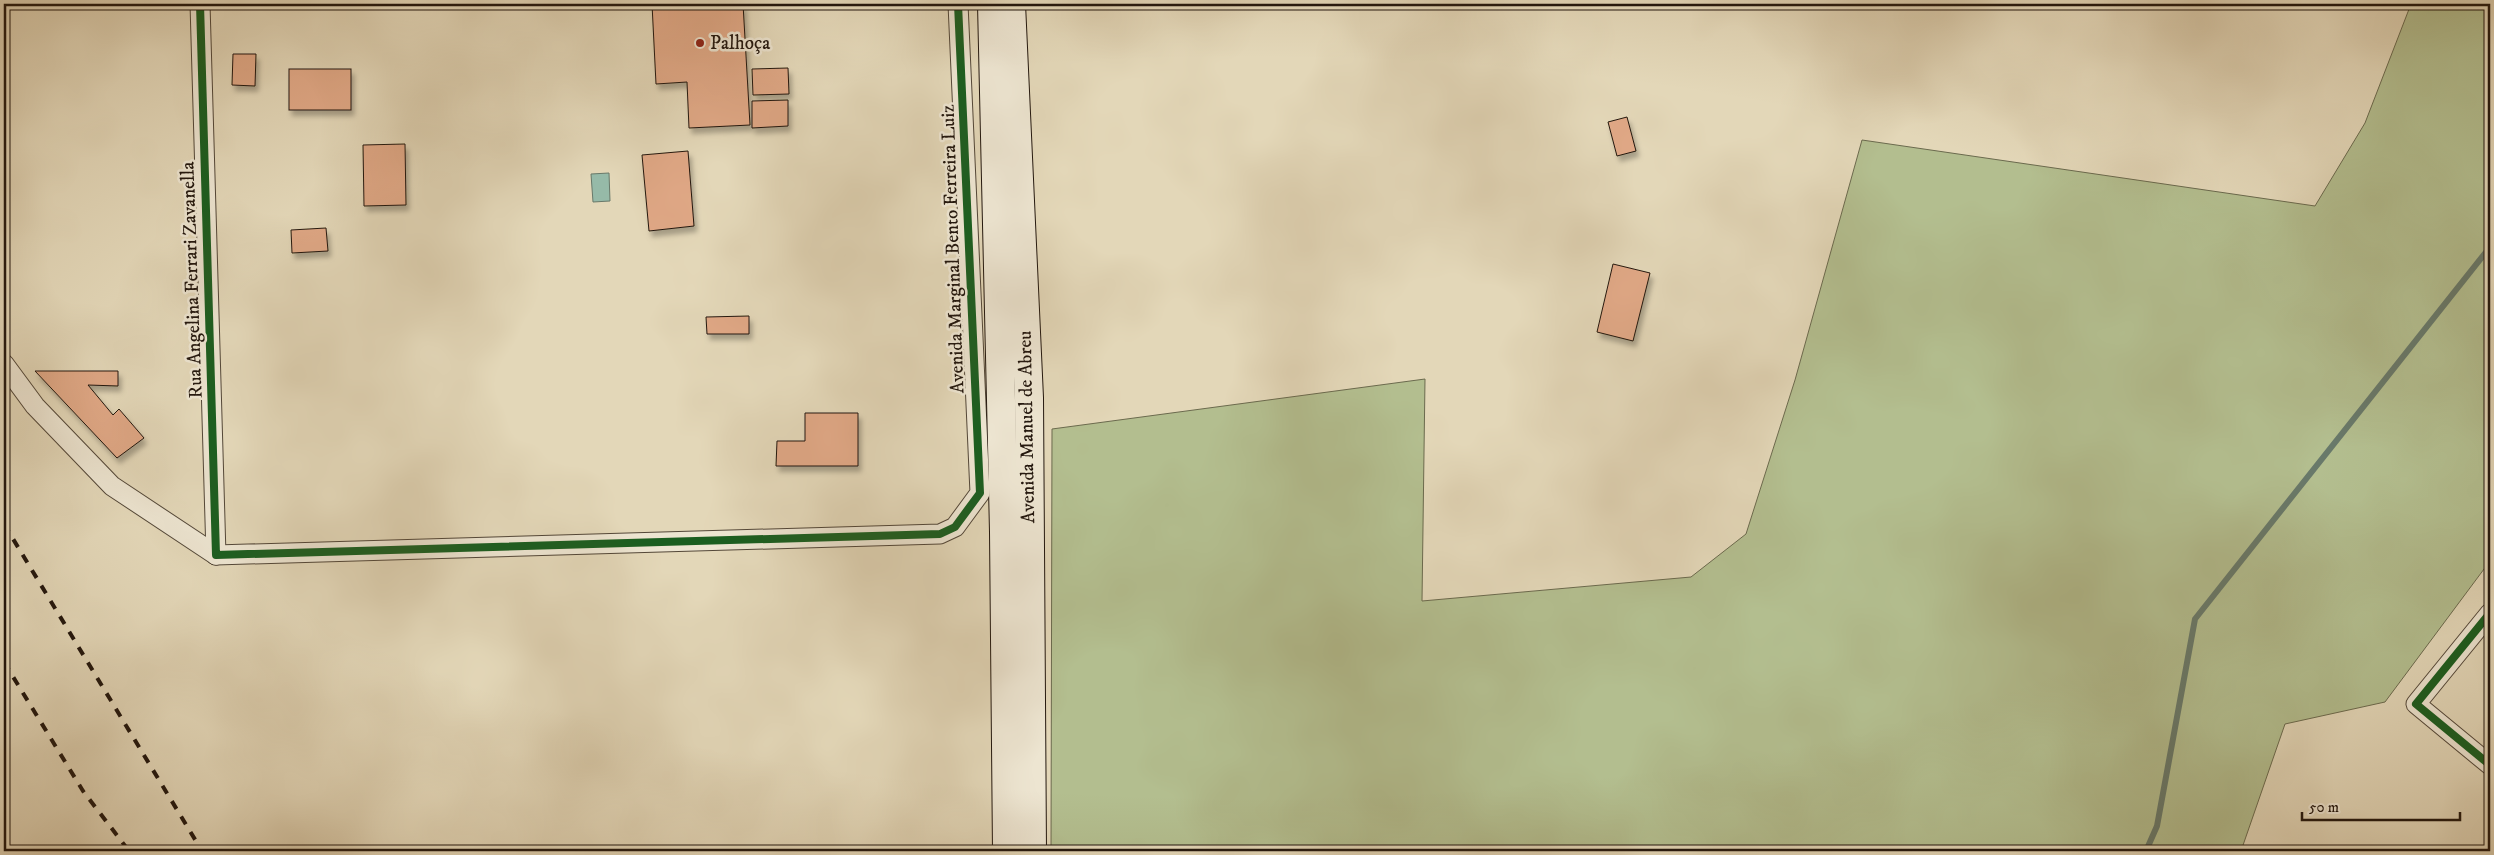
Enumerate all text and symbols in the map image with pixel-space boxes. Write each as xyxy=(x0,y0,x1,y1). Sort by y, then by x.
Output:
place label: Palhoça xyxy=(710,32,770,55)
marker: Palhoça xyxy=(694,37,706,49)
street label: Avenida Marginal Bento Ferreira Luiz xyxy=(936,104,970,394)
street label: Rua Angelina Ferrari Zavanella xyxy=(176,161,208,399)
street label: Avenida Manuel de Abreu xyxy=(1014,330,1040,524)
scale bar xyxy=(2302,790,2459,822)
text: 50 m xyxy=(2309,798,2339,817)

